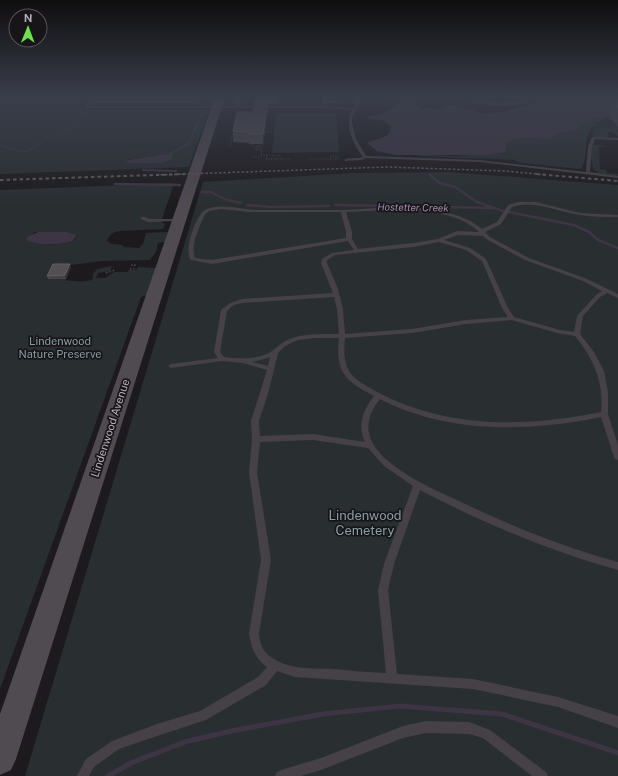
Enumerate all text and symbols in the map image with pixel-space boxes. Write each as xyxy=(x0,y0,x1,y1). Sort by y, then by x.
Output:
north arrow xyxy=(8,8,48,48)
text: N xyxy=(24,12,33,24)
water label: Hostetter Creek xyxy=(377,200,449,214)
park label: Lindenwood Nature Preserve xyxy=(18,335,102,360)
street label: Lindenwood Avenue xyxy=(88,377,132,479)
park label: Lindenwood Cemetery xyxy=(328,508,402,538)

